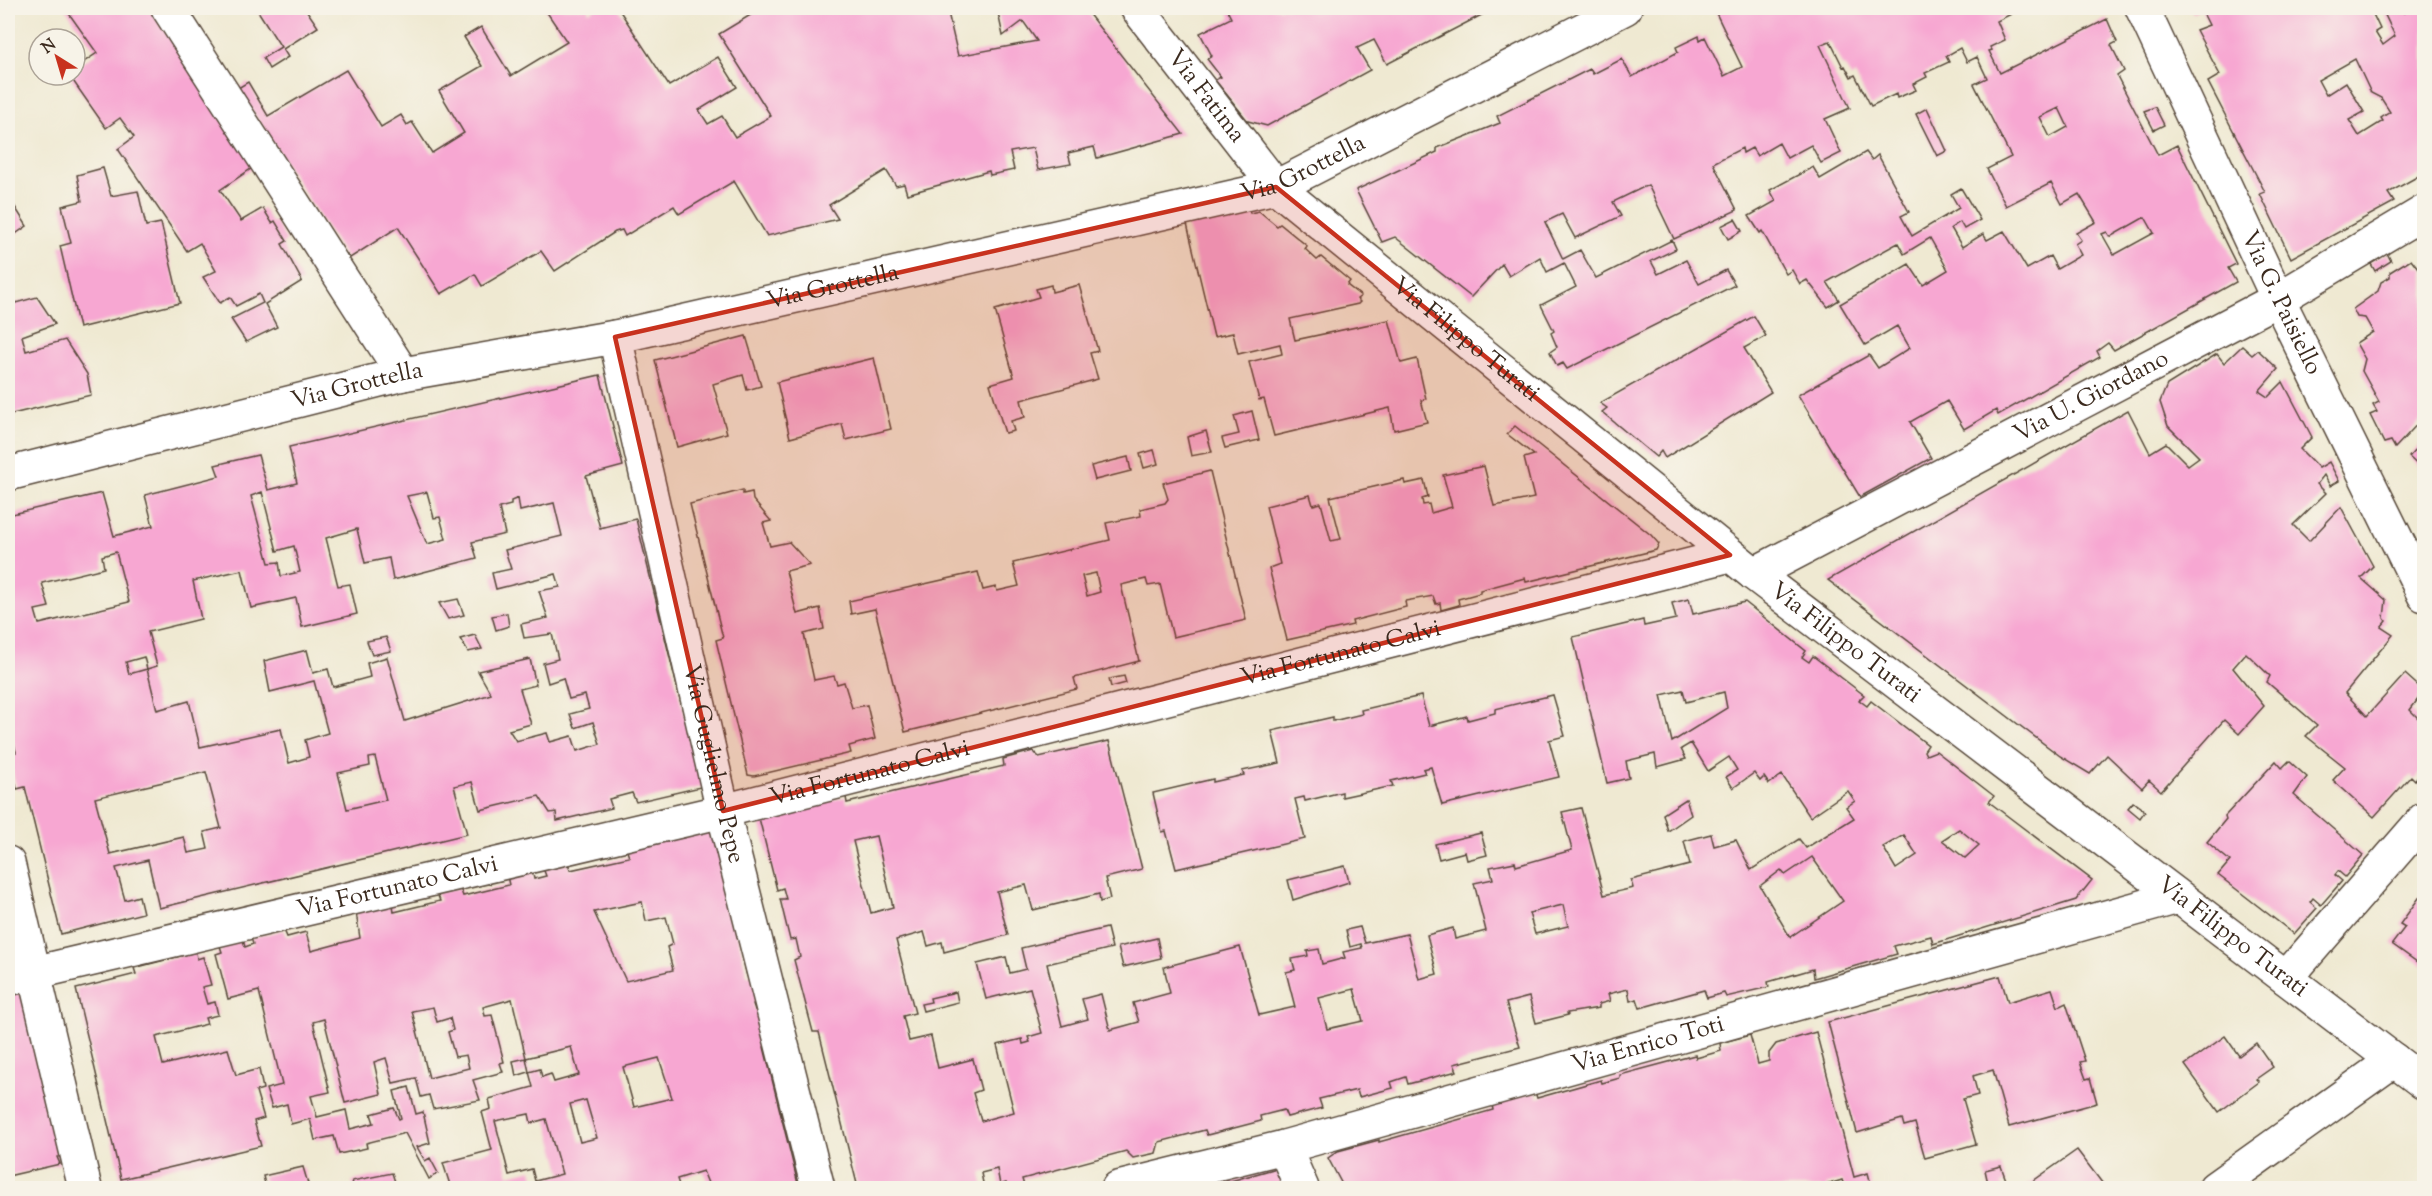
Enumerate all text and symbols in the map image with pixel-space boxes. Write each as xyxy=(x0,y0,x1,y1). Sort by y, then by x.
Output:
north arrow xyxy=(27,27,87,87)
text: N xyxy=(37,34,62,60)
street label: Via Fatima xyxy=(1158,42,1253,151)
street label: Via Grottella xyxy=(1237,127,1372,211)
street label: Via G. Paisiello xyxy=(2232,225,2330,381)
street label: Via Grottella xyxy=(763,256,902,319)
street label: Via Filippo Turati xyxy=(1384,270,1547,411)
street label: Via U. Giordano xyxy=(2008,342,2175,452)
street label: Via Grottella xyxy=(288,354,425,419)
street label: Via Filippo Turati xyxy=(1762,574,1928,712)
street label: Via Fortunato Calvi xyxy=(1237,612,1445,696)
street label: Via Guglielmo Pepe xyxy=(673,661,753,867)
street label: Via Fortunato Calvi xyxy=(766,732,974,815)
street label: Via Fortunato Calvi xyxy=(293,847,502,928)
street label: Via Filippo Turati xyxy=(2149,868,2315,1006)
street label: Via Enrico Toti xyxy=(1568,1008,1728,1083)

